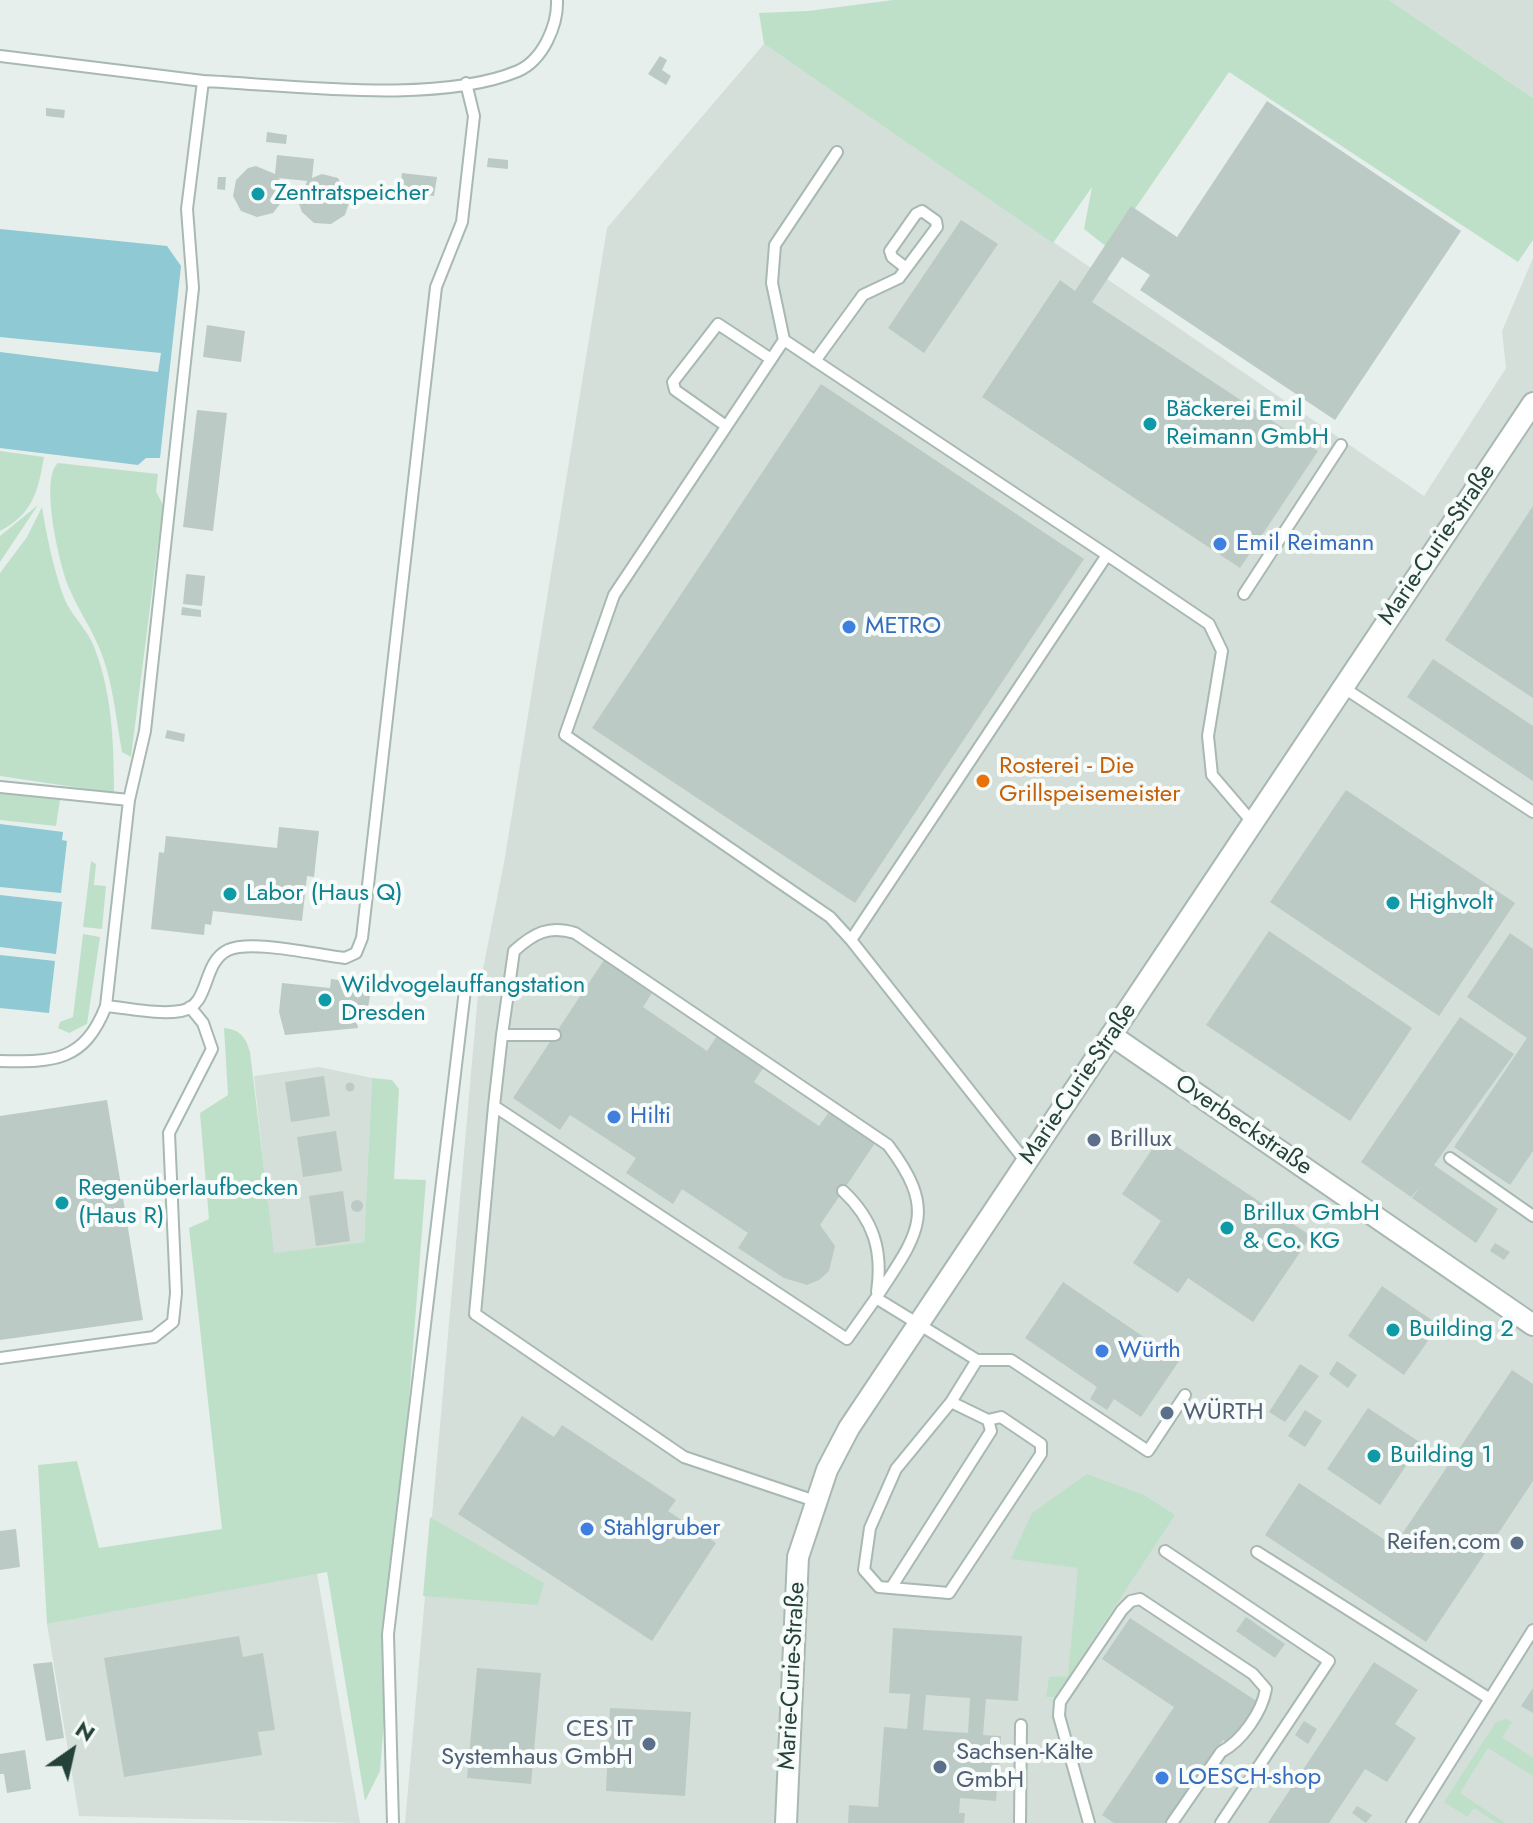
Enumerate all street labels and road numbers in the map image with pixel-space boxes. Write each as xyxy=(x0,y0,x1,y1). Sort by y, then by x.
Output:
street label: Marie-Curie-Straße xyxy=(1373,459,1503,631)
street label: Marie-Curie-Straße xyxy=(1014,998,1144,1170)
street label: Overbeckstraße xyxy=(1169,1070,1317,1182)
street label: Marie-Curie-Straße xyxy=(774,1581,812,1771)

